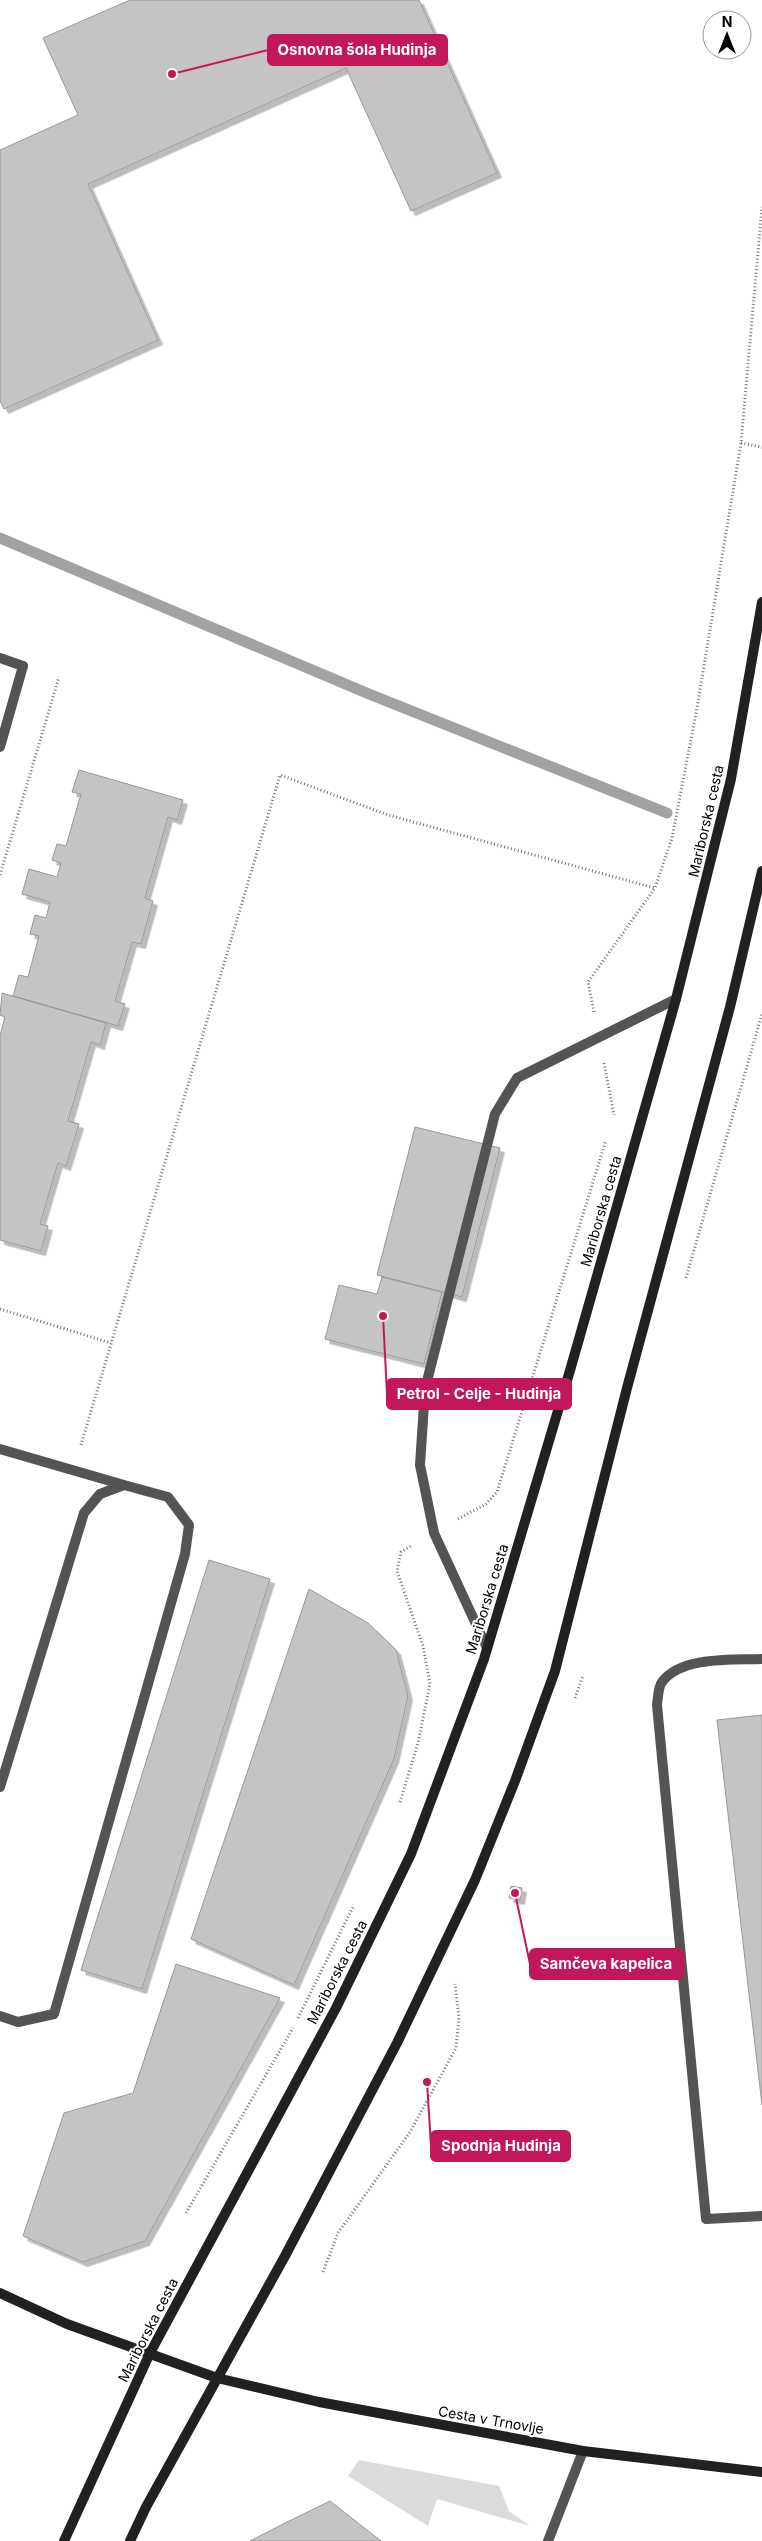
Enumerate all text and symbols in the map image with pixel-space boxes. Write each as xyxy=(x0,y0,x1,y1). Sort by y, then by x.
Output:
north arrow xyxy=(702,10,752,60)
text: N xyxy=(722,13,732,30)
callout: Osnovna šola Hudinja xyxy=(268,35,447,65)
text: Osnovna šola Hudinja xyxy=(278,40,436,59)
street label: Mariborska cesta xyxy=(684,763,727,879)
street label: Mariborska cesta xyxy=(577,1153,624,1268)
callout: Petrol - Celje - Hudinja xyxy=(387,1379,571,1409)
text: Petrol - Celje - Hudinja xyxy=(397,1384,561,1403)
street label: Mariborska cesta xyxy=(462,1542,511,1656)
street label: Mariborska cesta xyxy=(303,1917,370,2027)
callout: Samčeva kapelica xyxy=(530,1949,683,1979)
text: Samčeva kapelica xyxy=(540,1954,672,1973)
callout: Spodnja Hudinja xyxy=(431,2131,570,2161)
text: Spodnja Hudinja xyxy=(441,2136,561,2155)
street label: Mariborska cesta xyxy=(114,2275,181,2385)
street label: Cesta v Trnovlje xyxy=(437,2402,545,2437)

